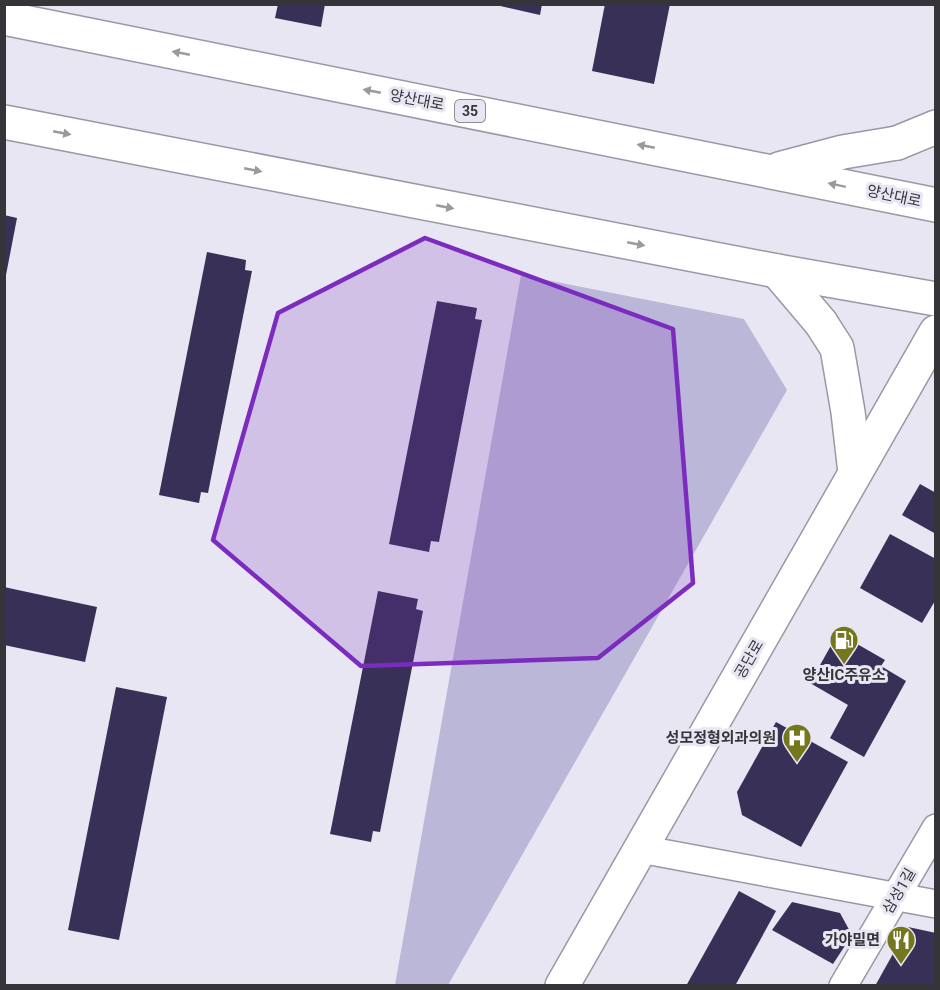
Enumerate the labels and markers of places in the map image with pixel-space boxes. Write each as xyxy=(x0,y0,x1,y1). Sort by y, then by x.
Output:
fuel station icon: 양산IC주유소 xyxy=(828,624,860,666)
place label: 양산IC주유소 xyxy=(802,666,886,684)
hospital icon: 성모정형외과의원 xyxy=(781,722,813,764)
place label: 성모정형외과의원 xyxy=(666,729,776,747)
restaurant icon: 가야밀면 xyxy=(885,924,917,966)
place label: 가야밀면 xyxy=(825,931,880,949)

